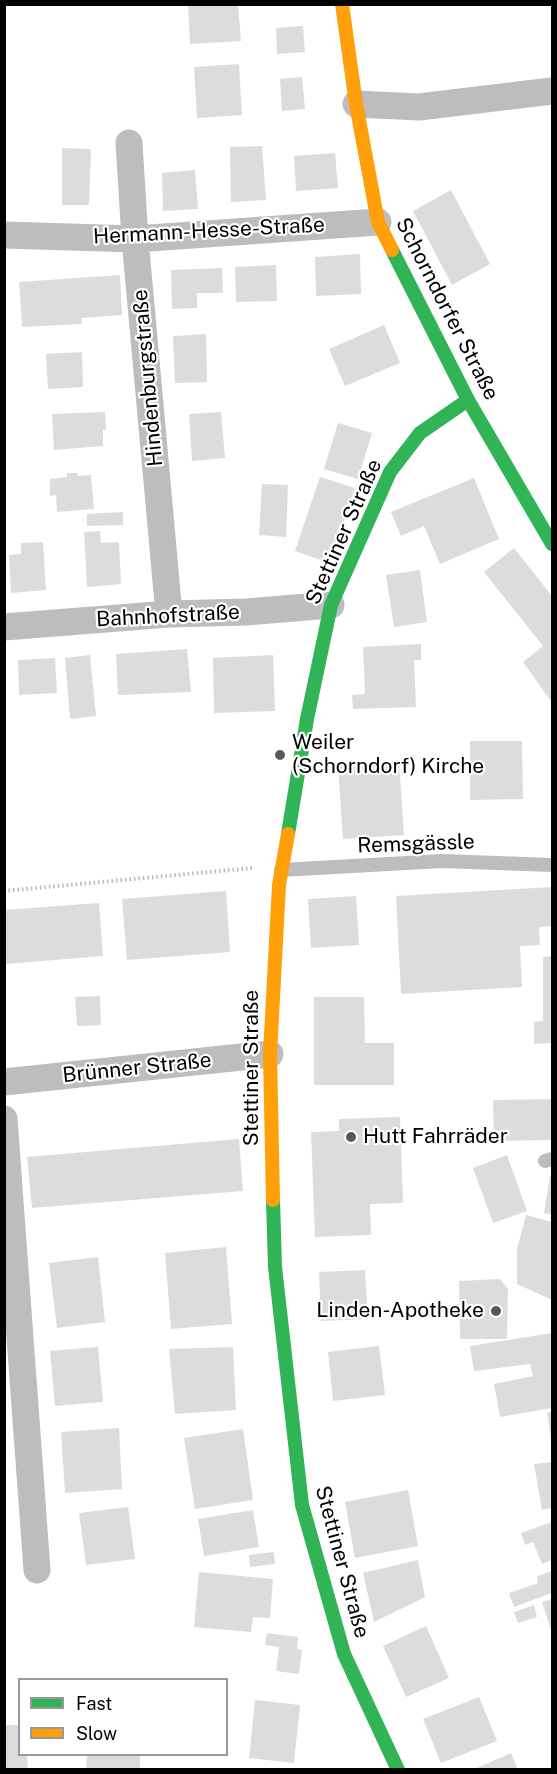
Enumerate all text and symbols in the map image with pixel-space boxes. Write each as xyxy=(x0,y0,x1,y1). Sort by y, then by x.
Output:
street label: Hermann-Hesse-Straße xyxy=(92,212,326,250)
street label: Schorndorfer Straße xyxy=(390,214,504,404)
street label: Hindenburgstraße xyxy=(128,288,168,468)
street label: Stettiner Straße xyxy=(301,455,387,609)
street label: Bahnhofstraße xyxy=(95,600,241,632)
place label: Weiler (Schorndorf) Kirche xyxy=(292,730,484,780)
marker: Weiler (Schorndorf) Kirche xyxy=(273,748,287,762)
street label: Remsgässle xyxy=(357,829,475,859)
street label: Stettiner Straße xyxy=(239,990,265,1146)
street label: Brünner Straße xyxy=(61,1048,213,1088)
place label: Hutt Fahrräder xyxy=(363,1124,508,1150)
marker: Hutt Fahrräder xyxy=(344,1130,358,1144)
place label: Linden-Apotheke xyxy=(316,1298,484,1324)
marker: Linden-Apotheke xyxy=(489,1304,503,1318)
street label: Stettiner Straße xyxy=(310,1483,374,1641)
legend xyxy=(18,1678,228,1756)
text: Fast xyxy=(76,1693,112,1714)
text: Slow xyxy=(76,1723,117,1744)

